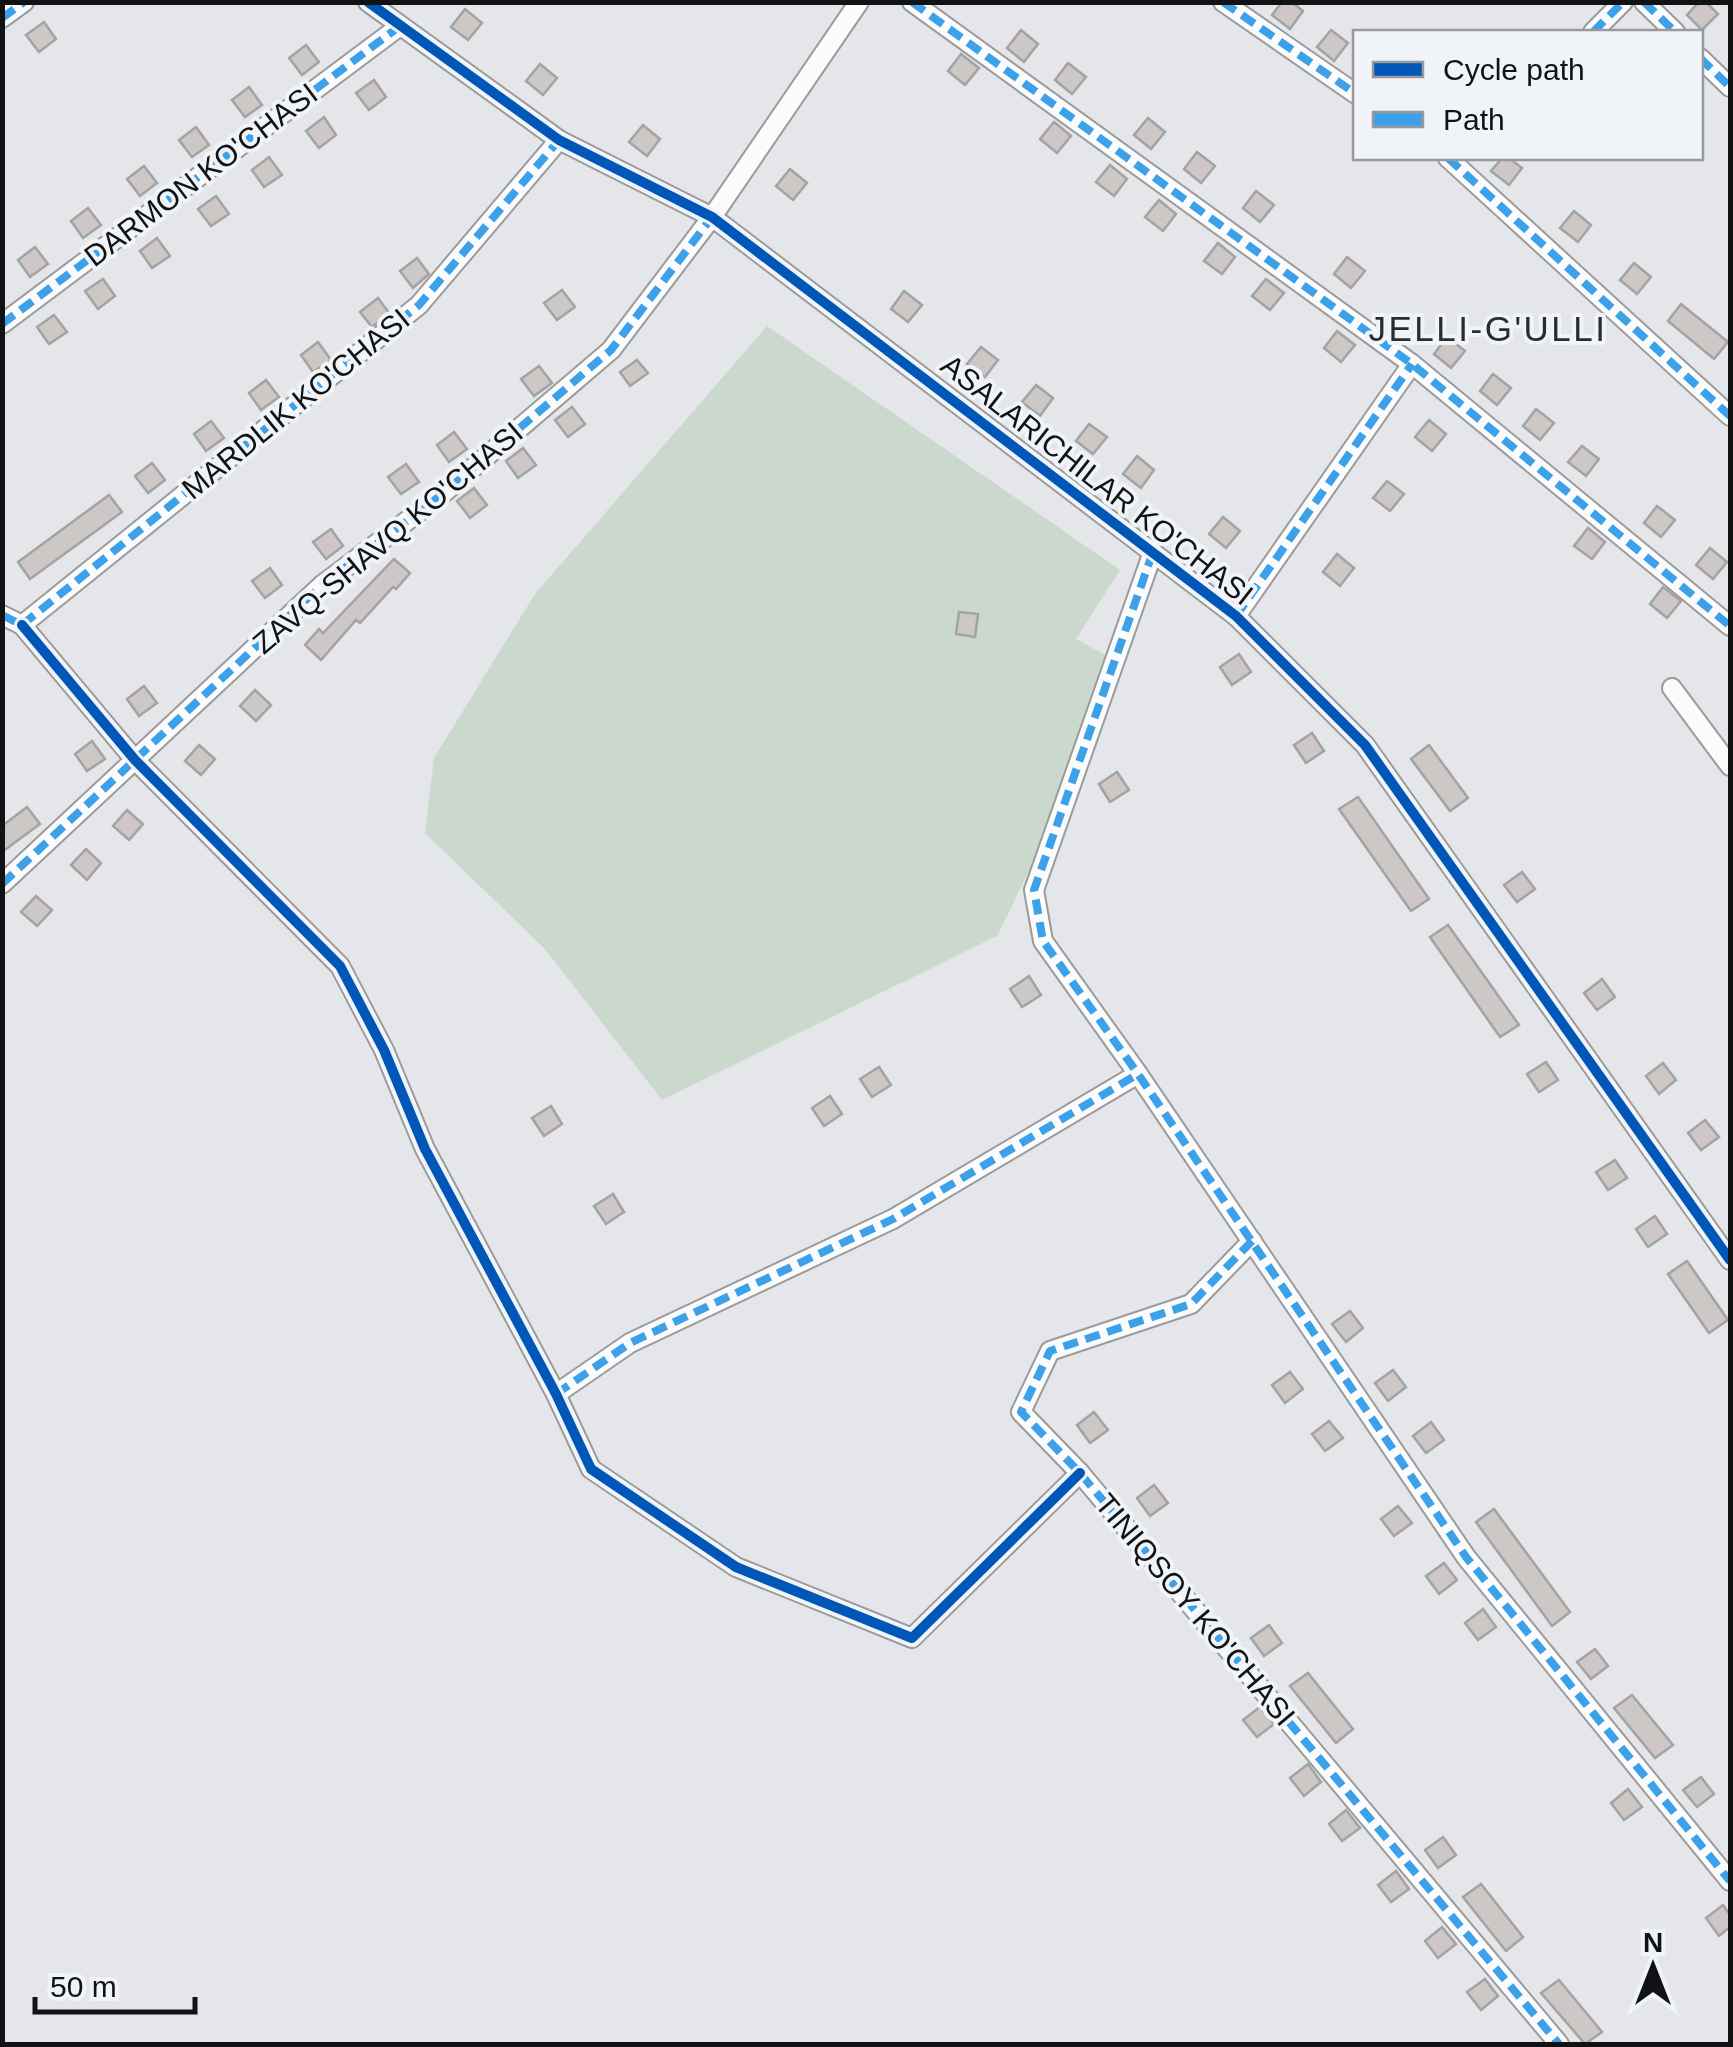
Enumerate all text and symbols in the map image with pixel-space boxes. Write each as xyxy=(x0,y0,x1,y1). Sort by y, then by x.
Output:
legend xyxy=(1353,30,1703,160)
text: Cycle path xyxy=(1443,53,1585,86)
street label: DARMON KO'CHASI xyxy=(78,76,323,273)
text: Path xyxy=(1443,103,1505,136)
street label: MARDLIK KO'CHASI xyxy=(176,302,416,505)
district label: JELLI-G'ULLI xyxy=(1369,309,1608,348)
street label: ASALARICHILAR KO'CHASI xyxy=(935,348,1259,611)
street label: ZAVQ-SHAVQ KO'CHASI xyxy=(246,415,529,660)
street label: TINIQSOY KO'CHASI xyxy=(1089,1487,1302,1732)
north arrow xyxy=(1603,1917,1703,2017)
text: N xyxy=(1643,1927,1663,1958)
scale bar xyxy=(35,1952,195,2014)
text: 50 m xyxy=(50,1970,117,2003)

